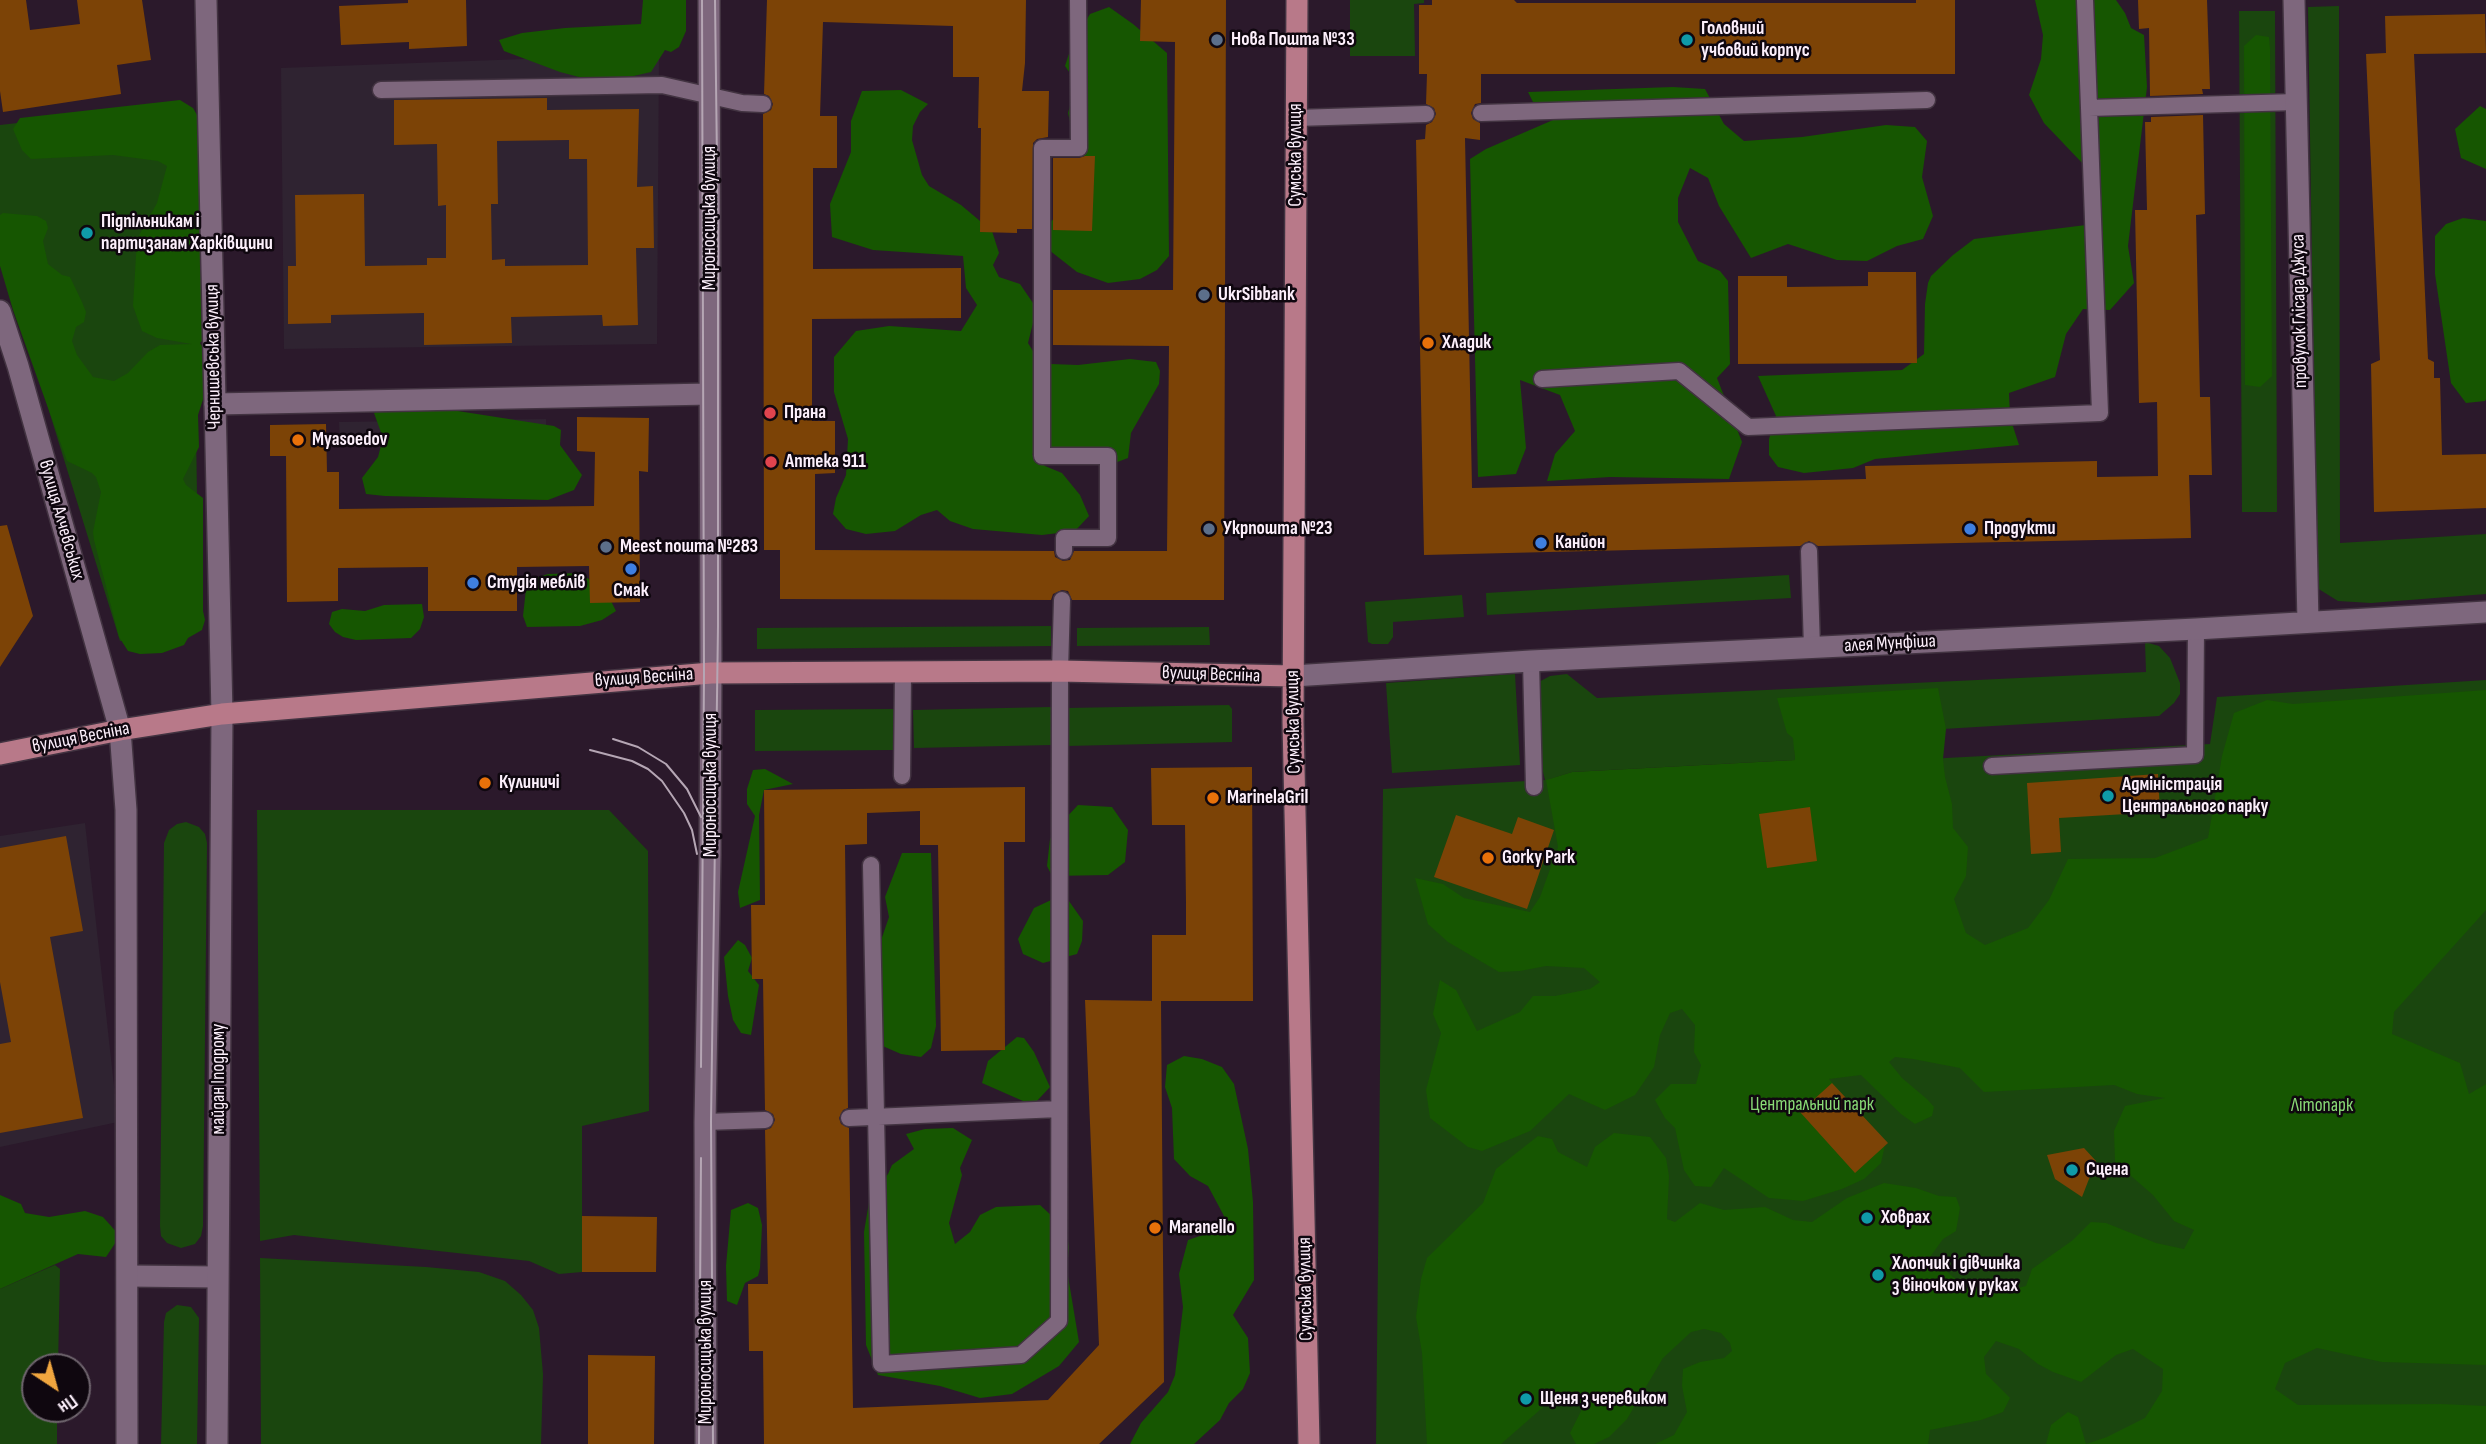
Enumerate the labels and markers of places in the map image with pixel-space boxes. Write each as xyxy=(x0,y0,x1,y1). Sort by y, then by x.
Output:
place label: Головний учбовий корпус xyxy=(1701,18,1810,62)
place label: Нова Пошта №33 xyxy=(1231,29,1355,51)
marker: Нова Пошта №33 xyxy=(1209,32,1225,48)
marker: Головний учбовий корпус xyxy=(1679,32,1695,48)
place label: Підпільникам і партизанам Харківщини xyxy=(101,211,273,255)
marker: Підпільникам і партизанам Харківщини xyxy=(79,225,95,241)
place label: UkrSibbank xyxy=(1218,284,1295,306)
marker: UkrSibbank xyxy=(1196,287,1212,303)
place label: Хладик xyxy=(1442,332,1491,354)
marker: Хладик xyxy=(1420,335,1436,351)
place label: Прана xyxy=(784,402,826,424)
marker: Прана xyxy=(762,405,778,421)
place label: Myasoedov xyxy=(312,429,388,451)
marker: Myasoedov xyxy=(290,432,306,448)
place label: Аптека 911 xyxy=(785,451,866,473)
marker: Аптека 911 xyxy=(763,454,779,470)
place label: Укрпошта №23 xyxy=(1223,518,1333,540)
place label: Продукти xyxy=(1984,518,2056,540)
marker: Укрпошта №23 xyxy=(1201,521,1217,537)
marker: Продукти xyxy=(1962,521,1978,537)
place label: Канйон xyxy=(1555,532,1605,554)
marker: Канйон xyxy=(1533,535,1549,551)
place label: Meest пошта №283 xyxy=(620,536,758,558)
marker: Meest пошта №283 xyxy=(598,539,614,555)
marker: Смак xyxy=(623,561,639,577)
place label: Студія меблів xyxy=(487,572,586,594)
marker: Студія меблів xyxy=(465,575,481,591)
place label: Смак xyxy=(613,580,649,602)
place label: Кулиничі xyxy=(499,772,560,794)
place label: Адміністрація Центрального парку xyxy=(2122,774,2268,818)
marker: Кулиничі xyxy=(477,775,493,791)
place label: MarinelaGril xyxy=(1227,787,1308,809)
marker: Адміністрація Центрального парку xyxy=(2100,788,2116,804)
marker: MarinelaGril xyxy=(1205,790,1221,806)
place label: Gorky Park xyxy=(1502,847,1575,869)
marker: Gorky Park xyxy=(1480,850,1496,866)
place label: Сцена xyxy=(2086,1159,2128,1181)
marker: Сцена xyxy=(2064,1162,2080,1178)
place label: Ховрах xyxy=(1881,1207,1930,1229)
marker: Ховрах xyxy=(1859,1210,1875,1226)
place label: Maranello xyxy=(1169,1217,1235,1239)
marker: Maranello xyxy=(1147,1220,1163,1236)
place label: Хлопчик і дівчинка з віночком у руках xyxy=(1892,1253,2020,1297)
marker: Хлопчик і дівчинка з віночком у руках xyxy=(1870,1267,1886,1283)
place label: Щеня з черевиком xyxy=(1540,1388,1667,1410)
marker: Щеня з черевиком xyxy=(1518,1391,1534,1407)

